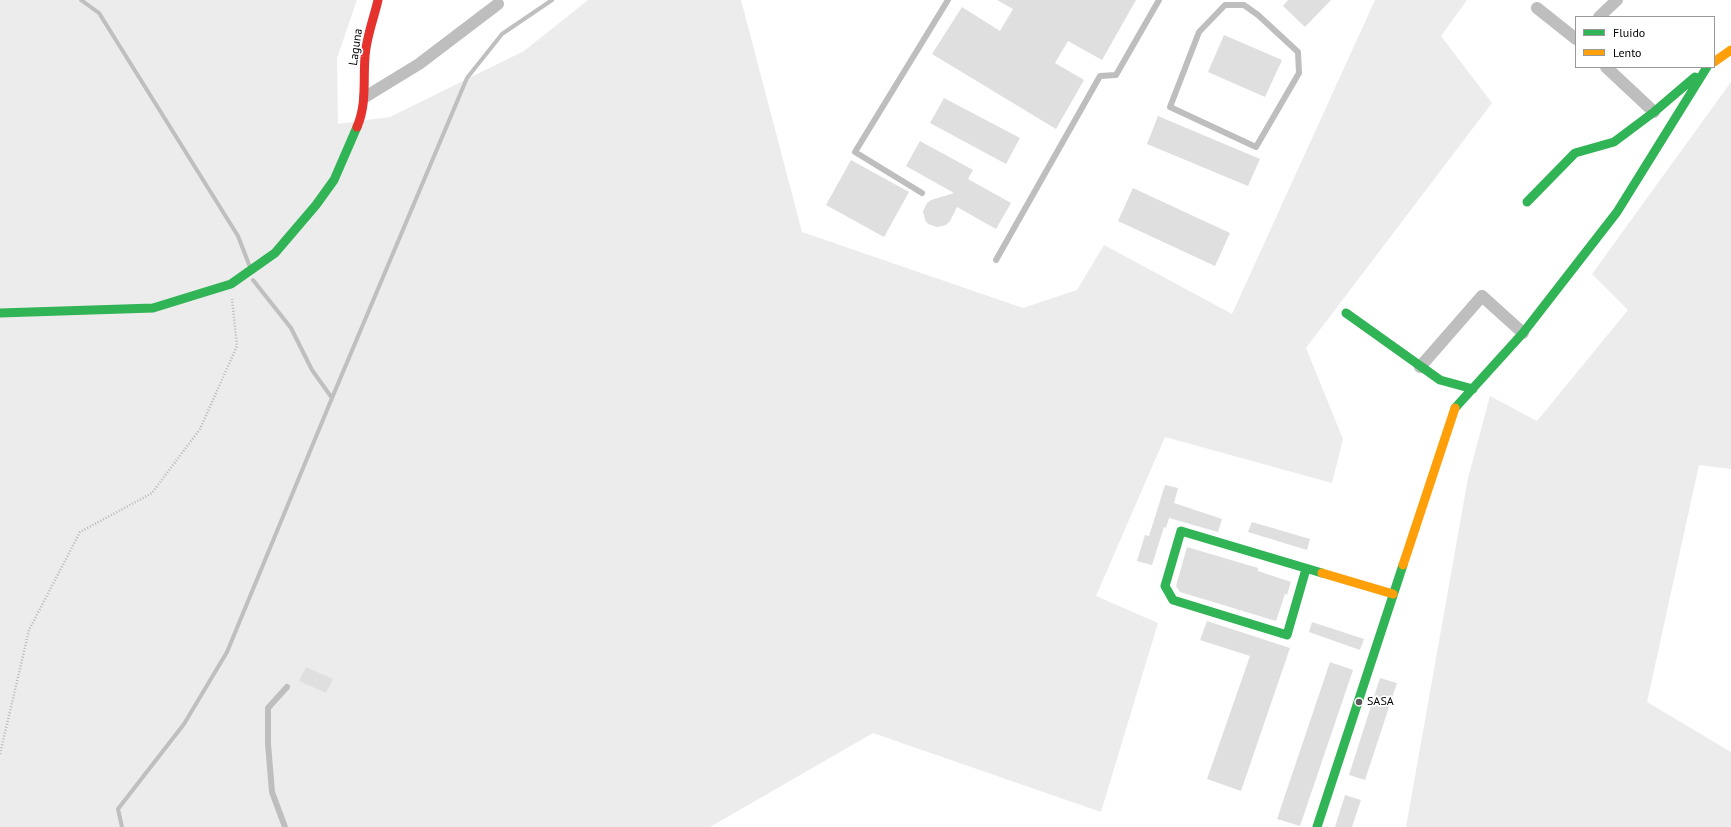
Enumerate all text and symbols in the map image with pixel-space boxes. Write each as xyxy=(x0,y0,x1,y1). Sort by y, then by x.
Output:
legend xyxy=(1575,16,1715,68)
text: Fluido xyxy=(1613,25,1645,40)
street label: Laguna xyxy=(346,28,366,66)
text: Lento xyxy=(1613,45,1642,60)
place label: SASA xyxy=(1367,695,1394,709)
marker: SASA xyxy=(1354,697,1364,707)

